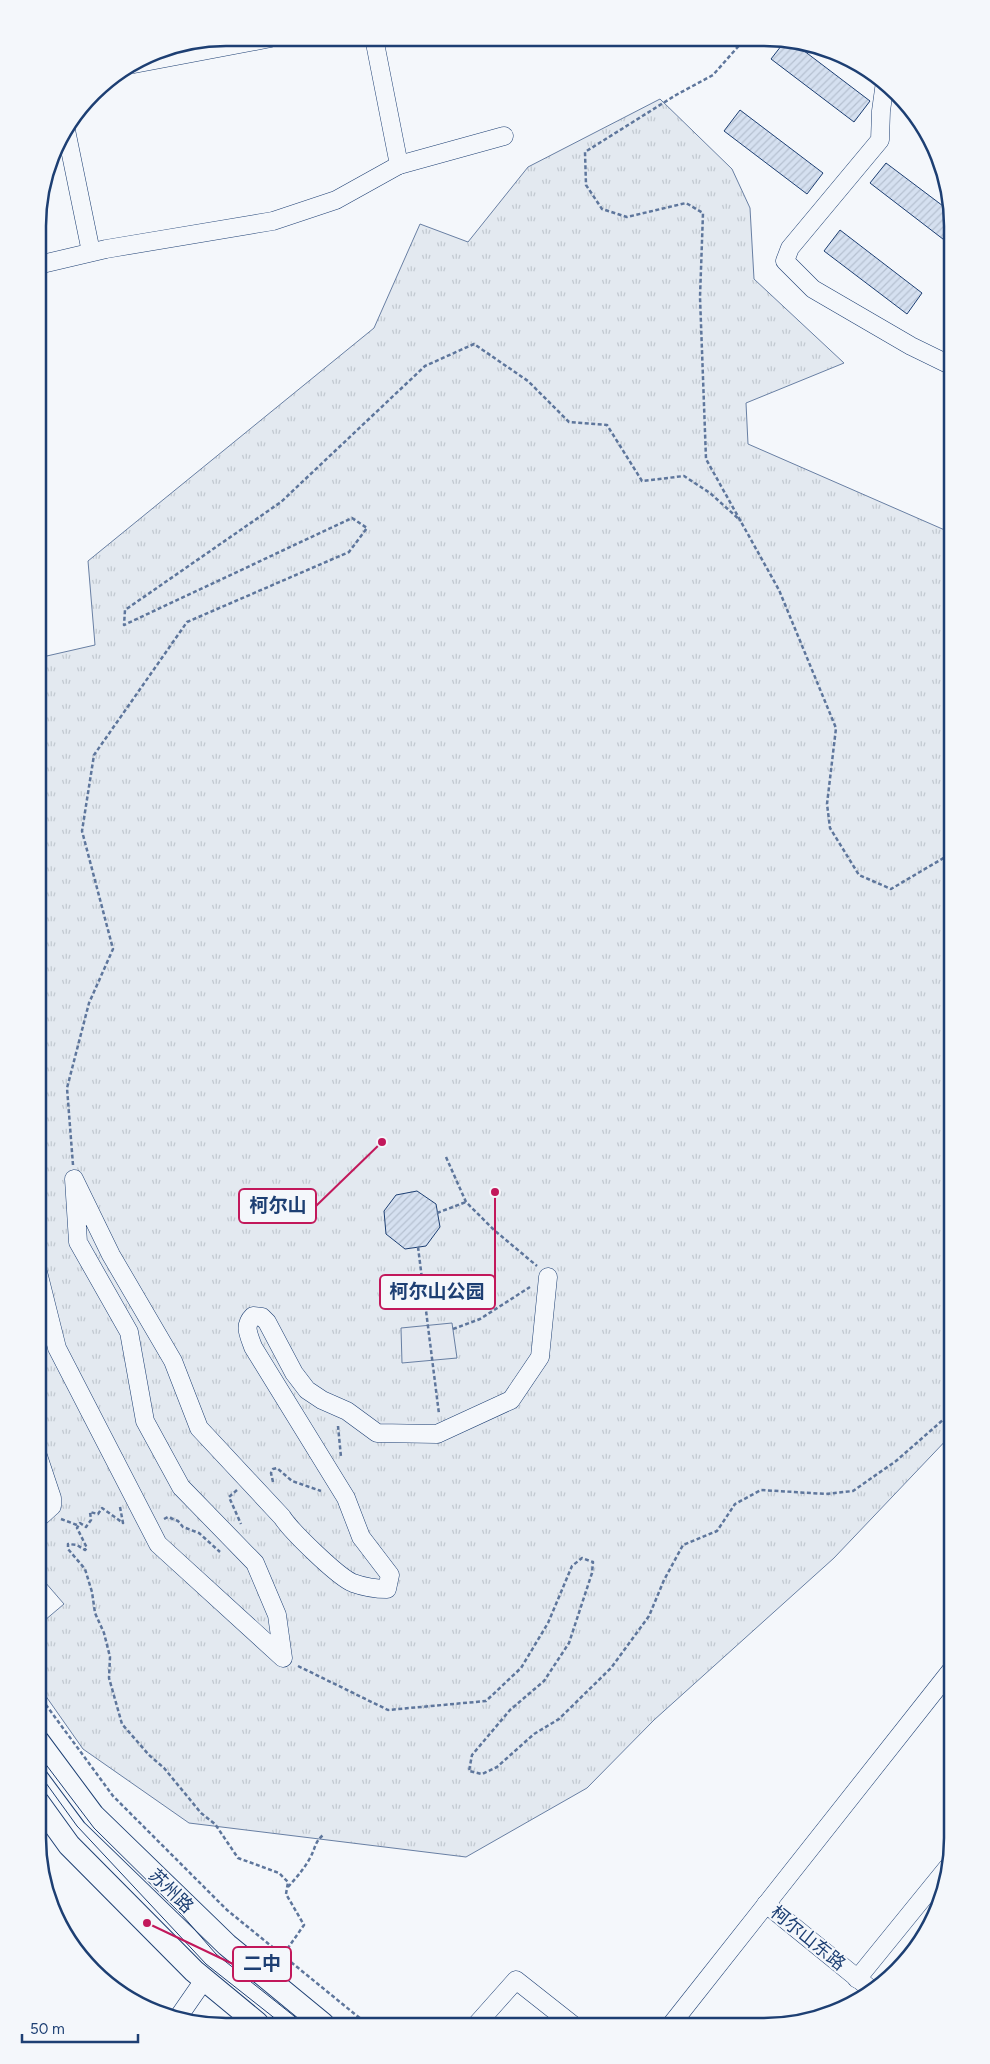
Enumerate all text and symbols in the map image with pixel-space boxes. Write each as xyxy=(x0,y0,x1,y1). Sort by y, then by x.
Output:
callout: 柯尔山 xyxy=(239,1189,316,1223)
text: 柯尔山 xyxy=(249,1194,307,1217)
callout: 柯尔山公园 xyxy=(380,1275,495,1309)
text: 柯尔山公园 xyxy=(389,1280,485,1303)
street label: 苏州路 xyxy=(144,1864,198,1918)
street label: 柯尔山东路 xyxy=(766,1901,850,1975)
callout: 二中 xyxy=(233,1947,291,1981)
text: 二中 xyxy=(243,1952,281,1975)
scale bar xyxy=(22,2012,139,2044)
text: 50 m xyxy=(30,2020,65,2038)

